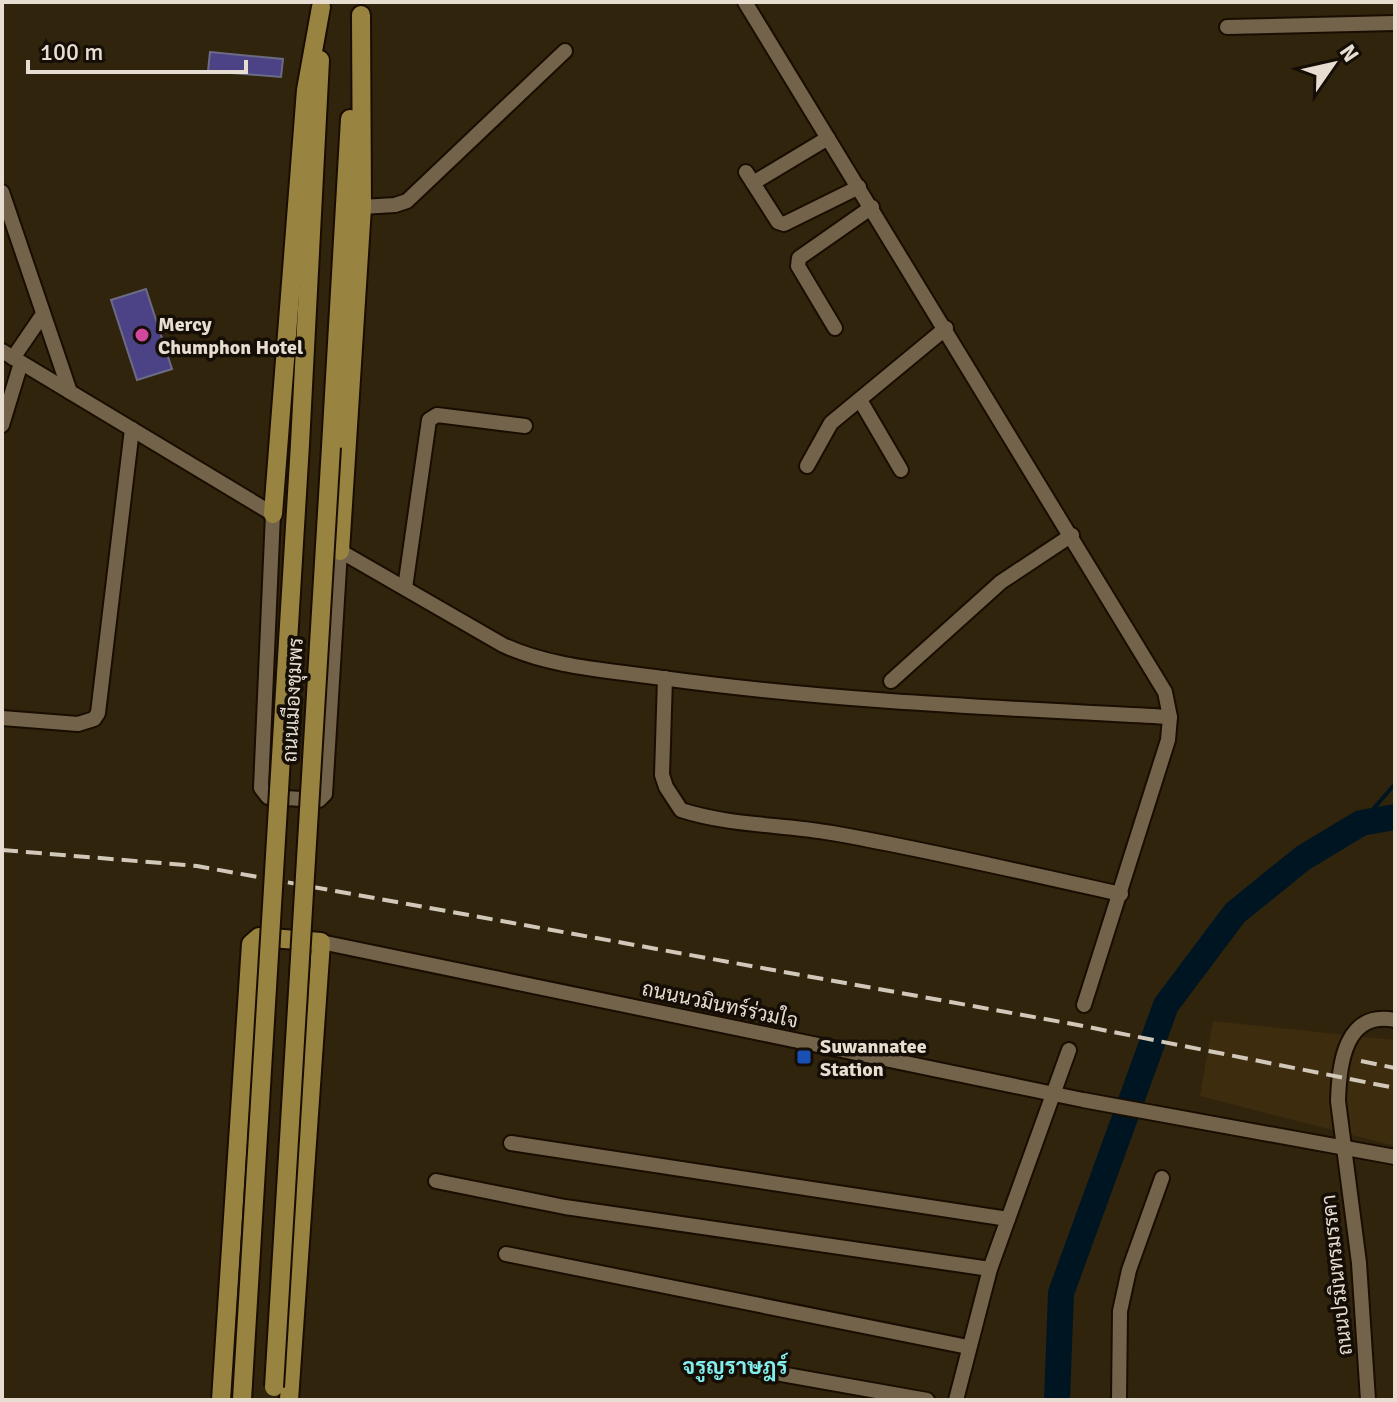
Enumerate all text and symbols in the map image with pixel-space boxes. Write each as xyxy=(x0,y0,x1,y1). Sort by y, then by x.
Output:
scale bar xyxy=(28,24,246,74)
north arrow xyxy=(1293,24,1373,104)
text: 100 m xyxy=(40,37,103,67)
text: N xyxy=(1334,39,1365,67)
place label: Mercy Chumphon Hotel xyxy=(158,312,303,360)
marker: Mercy Chumphon Hotel xyxy=(133,326,151,344)
street label: ถนนเมืองชุมพร xyxy=(275,637,310,763)
street label: ถนนนวมินทร์ร่วมใจ xyxy=(640,974,801,1034)
place label: Suwannatee Station xyxy=(820,1034,927,1082)
marker: Suwannatee Station xyxy=(795,1048,813,1066)
street label: ถนนปรมินทรมรรคา xyxy=(1316,1194,1358,1356)
district label: จรูญราษฎร์ xyxy=(683,1352,789,1382)

